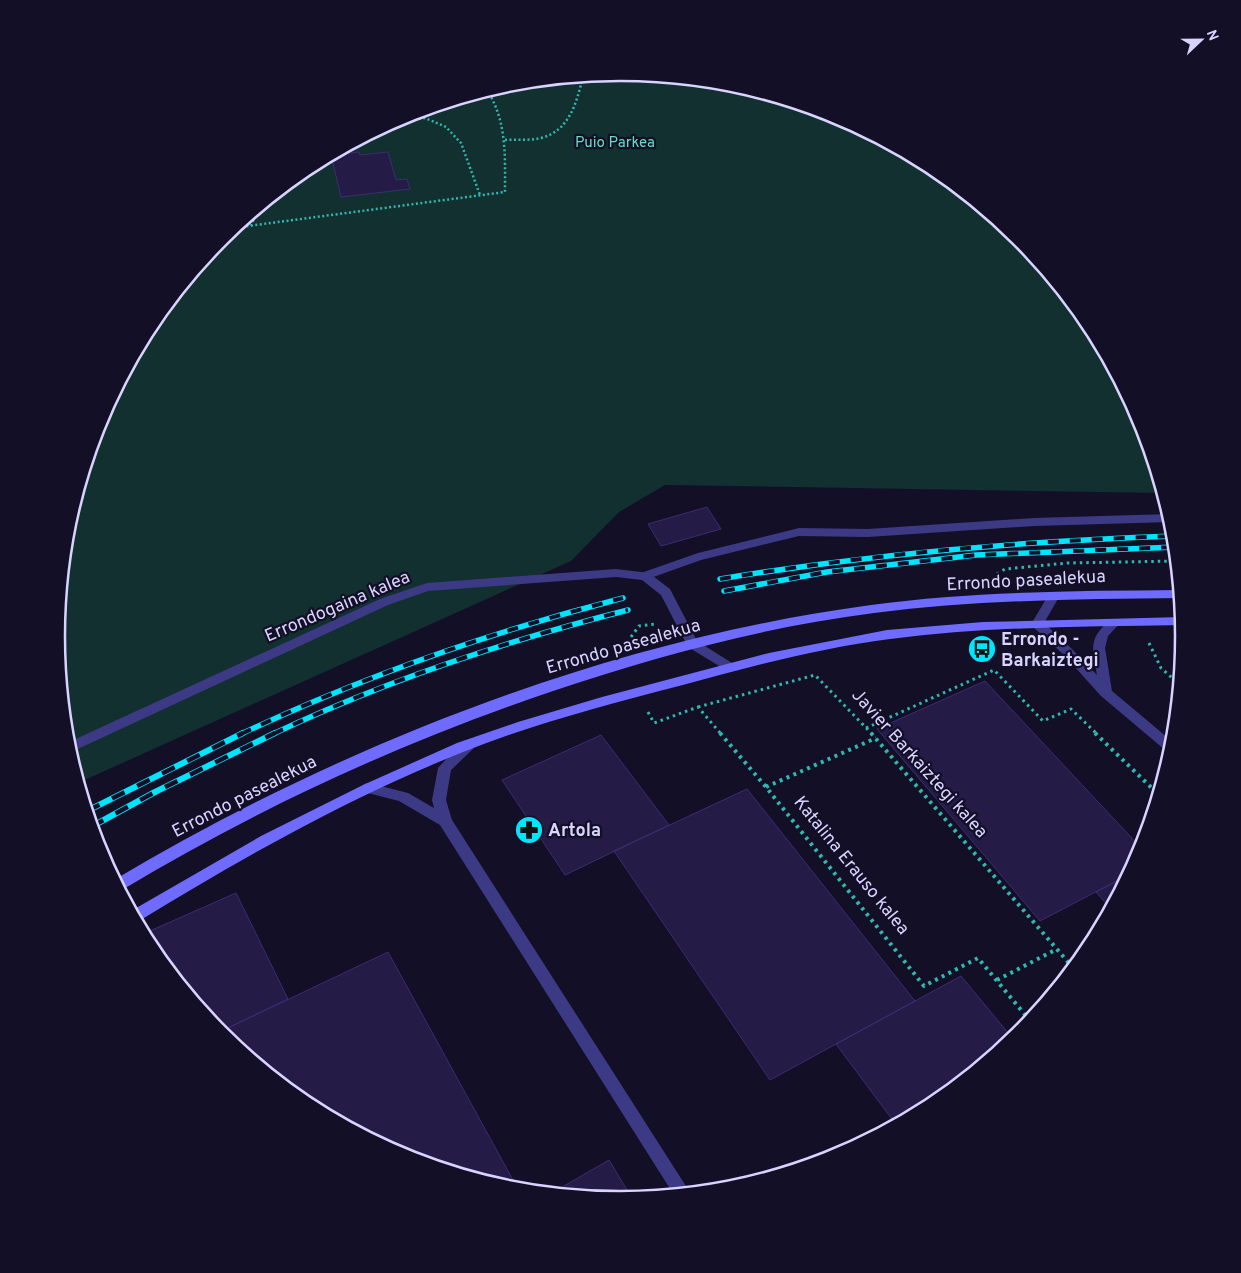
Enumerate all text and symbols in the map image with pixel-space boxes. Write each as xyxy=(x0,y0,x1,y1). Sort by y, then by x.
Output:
north arrow xyxy=(1176,15,1226,65)
text: N xyxy=(1202,28,1221,44)
park label: Puio Parkea xyxy=(575,134,655,153)
street label: Errondogaina kalea xyxy=(262,566,414,648)
street label: Errondo pasealekua xyxy=(946,566,1106,597)
street label: Errondo pasealekua xyxy=(544,614,703,680)
place label: Errondo - Barkaiztegi xyxy=(1001,629,1099,673)
bus stop icon: Errondo - Barkaiztegi xyxy=(967,634,997,664)
street label: Javier Barkaiztegi kalea xyxy=(846,685,992,843)
street label: Errondo pasealekua xyxy=(168,751,321,844)
street label: Katalina Erauso kalea xyxy=(788,792,914,940)
pharmacy icon: Artola xyxy=(514,815,544,845)
place label: Artola xyxy=(548,820,601,843)

